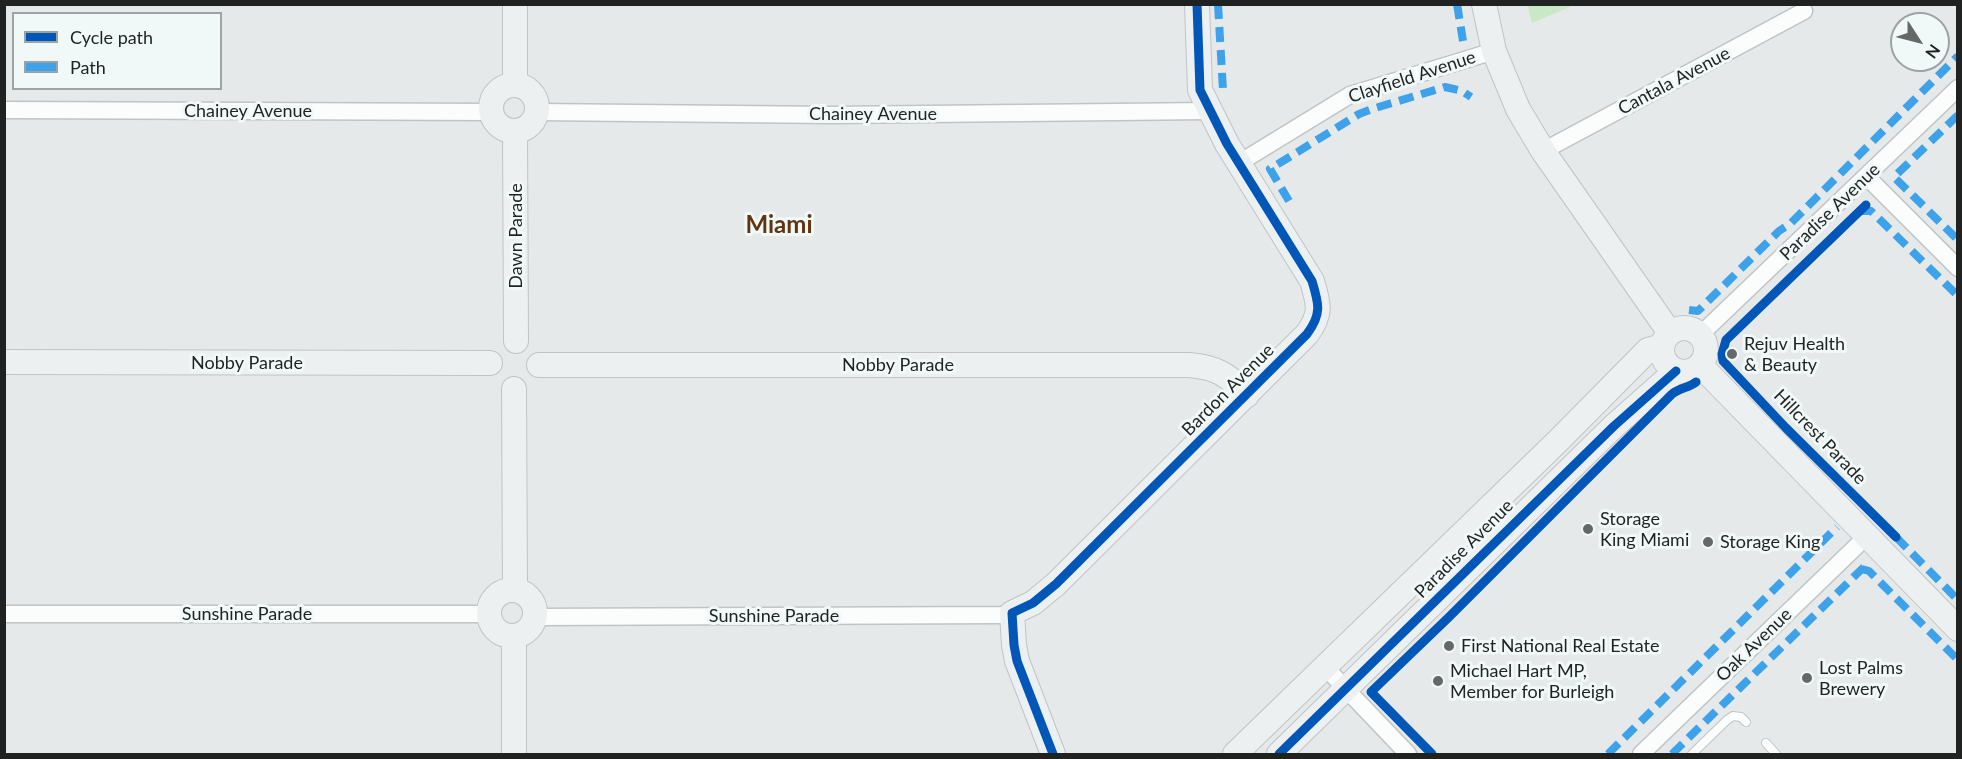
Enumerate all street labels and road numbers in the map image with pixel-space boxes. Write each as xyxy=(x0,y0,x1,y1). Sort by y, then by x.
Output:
street label: Cantala Avenue xyxy=(1614,42,1734,120)
street label: Clayfield Avenue xyxy=(1346,46,1478,108)
street label: Chainey Avenue xyxy=(184,100,312,122)
street label: Chainey Avenue xyxy=(809,103,937,125)
street label: Paradise Avenue xyxy=(1775,159,1885,265)
street label: Dawn Parade xyxy=(505,183,527,289)
street label: Bardon Avenue xyxy=(1178,340,1278,440)
street label: Nobby Parade xyxy=(191,352,303,374)
street label: Nobby Parade xyxy=(842,354,954,376)
street label: Hillcrest Parade xyxy=(1769,385,1871,489)
street label: Paradise Avenue xyxy=(1410,495,1518,603)
street label: Sunshine Parade xyxy=(182,603,312,625)
street label: Oak Avenue xyxy=(1712,604,1796,686)
street label: Sunshine Parade xyxy=(709,605,839,627)

